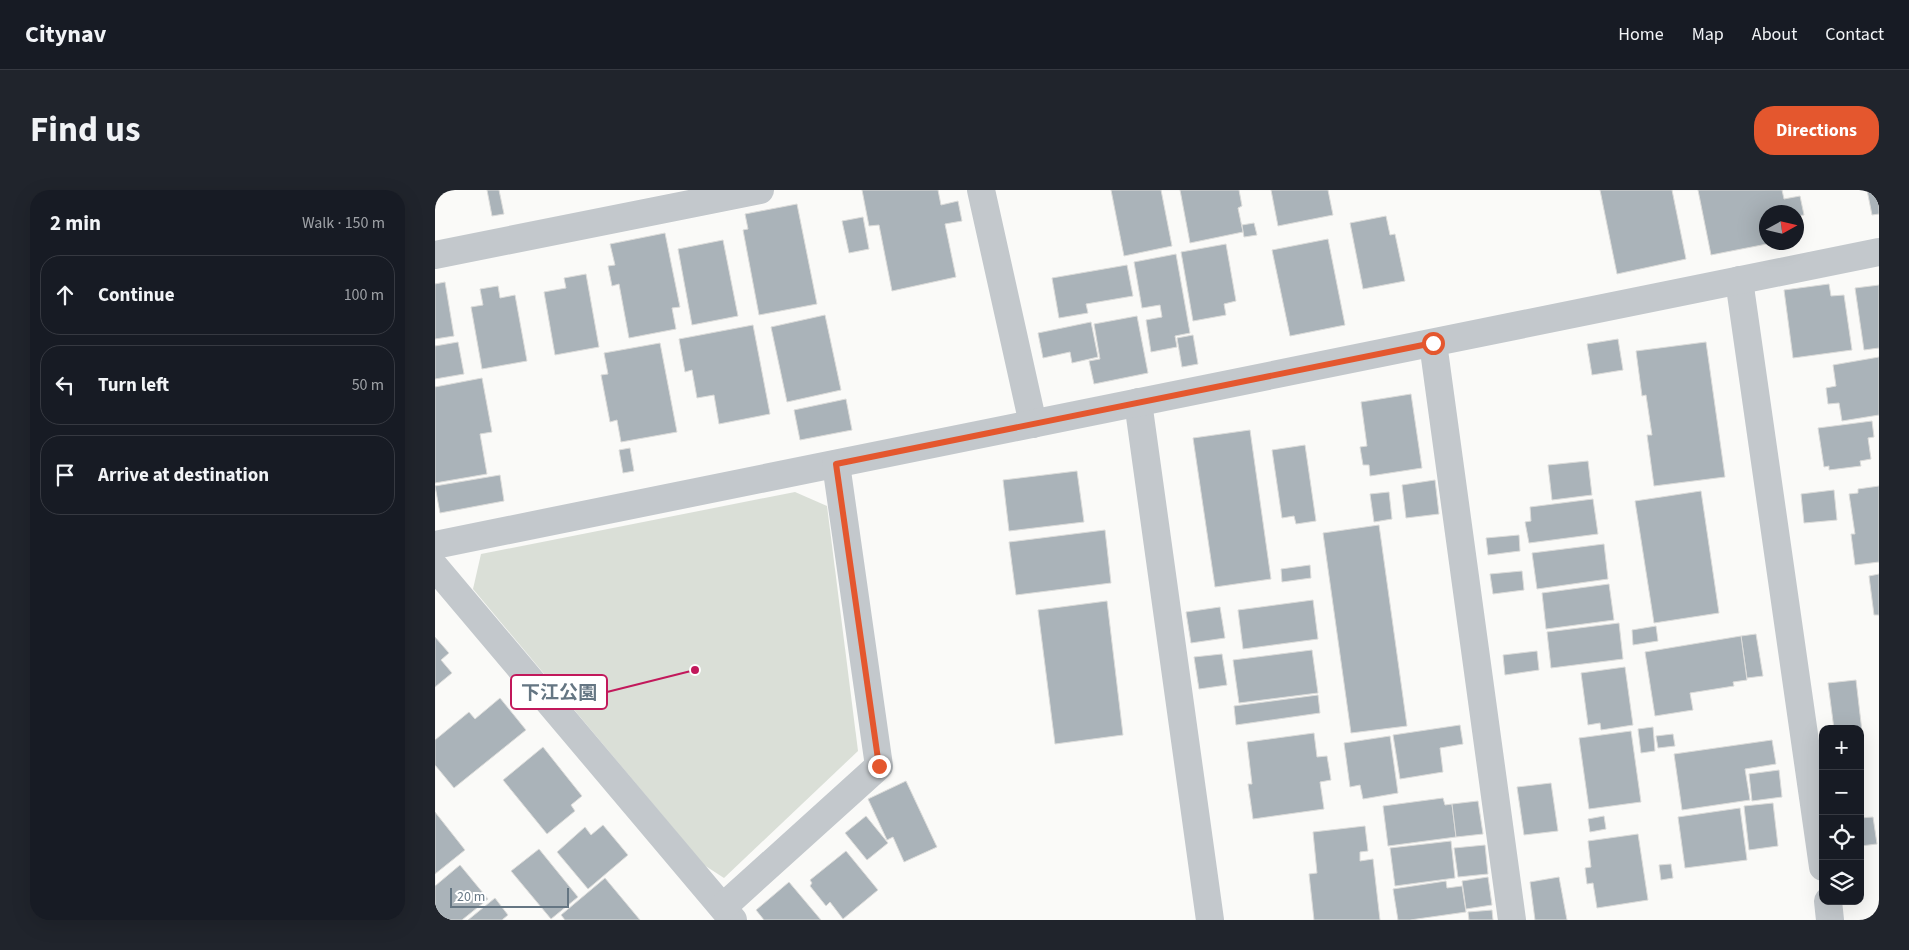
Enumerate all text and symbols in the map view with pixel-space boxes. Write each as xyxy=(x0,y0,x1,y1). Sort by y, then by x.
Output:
text: Citynav xyxy=(25,17,106,52)
text: Home xyxy=(1618,22,1664,47)
text: Map xyxy=(1692,22,1724,47)
text: About xyxy=(1752,22,1797,47)
text: Contact xyxy=(1825,22,1884,47)
text: Find us xyxy=(30,105,140,155)
button: Directions xyxy=(1754,106,1879,155)
north arrow xyxy=(1759,205,1804,250)
text: 2 min xyxy=(50,208,101,238)
text: Walk · 150 m xyxy=(302,212,385,234)
icon: ahead xyxy=(51,281,79,309)
text: Continue xyxy=(98,282,175,309)
text: 100 m xyxy=(344,284,384,306)
route start xyxy=(1422,332,1445,355)
icon: left xyxy=(51,371,79,399)
text: Turn left xyxy=(98,372,169,399)
text: 50 m xyxy=(352,374,384,396)
icon: arrive xyxy=(51,461,79,489)
text: Arrive at destination xyxy=(98,462,269,489)
callout: 下江公園 xyxy=(511,675,607,709)
text: 下江公園 xyxy=(521,680,597,707)
map controls xyxy=(1819,725,1864,905)
button: + xyxy=(1819,725,1864,770)
route end xyxy=(868,755,891,778)
button: − xyxy=(1819,770,1864,815)
button: locate xyxy=(1819,815,1864,860)
button: layers xyxy=(1819,860,1864,905)
scale bar xyxy=(450,885,569,908)
text: 20 m xyxy=(457,887,485,907)

